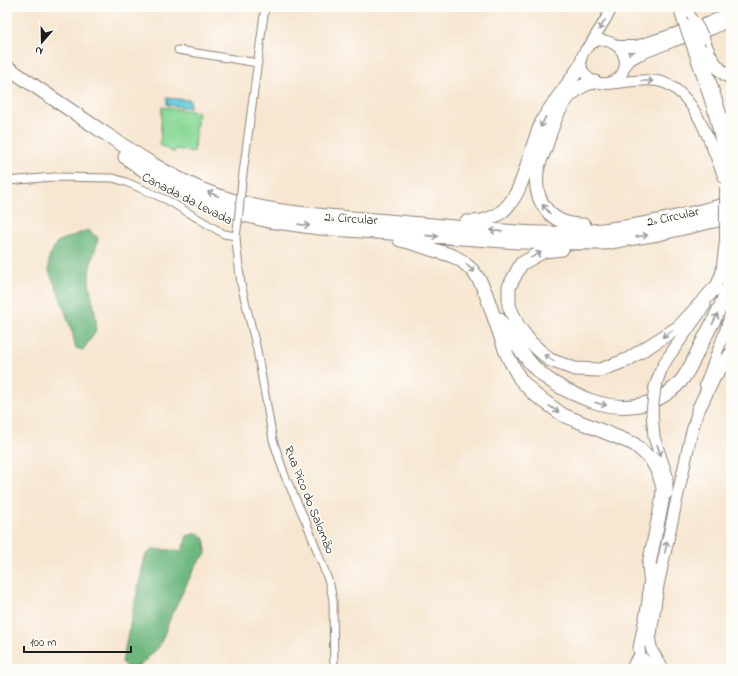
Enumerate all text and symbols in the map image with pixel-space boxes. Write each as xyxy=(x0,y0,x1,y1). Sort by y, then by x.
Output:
one-way arrow xyxy=(598,19,606,30)
north arrow xyxy=(22,22,62,62)
text: N xyxy=(33,42,45,59)
one-way arrow xyxy=(640,77,653,85)
one-way arrow xyxy=(539,115,546,127)
street label: Canada da Levada xyxy=(138,168,236,230)
one-way arrow xyxy=(208,189,220,197)
street label: 2ª Circular xyxy=(645,202,702,232)
one-way arrow xyxy=(541,204,551,214)
street label: 2ª Circular xyxy=(324,208,379,230)
one-way arrow xyxy=(297,221,310,229)
one-way arrow xyxy=(490,227,503,234)
one-way arrow xyxy=(636,232,649,240)
one-way arrow xyxy=(426,233,439,240)
one-way arrow xyxy=(530,251,542,259)
one-way arrow xyxy=(465,263,475,273)
one-way arrow xyxy=(711,313,719,325)
one-way arrow xyxy=(662,330,673,338)
one-way arrow xyxy=(544,354,555,362)
one-way arrow xyxy=(595,400,608,408)
one-way arrow xyxy=(548,405,559,413)
street label: Rua Pico do Salomão xyxy=(279,443,339,557)
one-way arrow xyxy=(656,444,663,457)
one-way arrow xyxy=(663,540,671,553)
scale bar xyxy=(24,628,131,654)
text: 100 m xyxy=(30,634,57,652)

